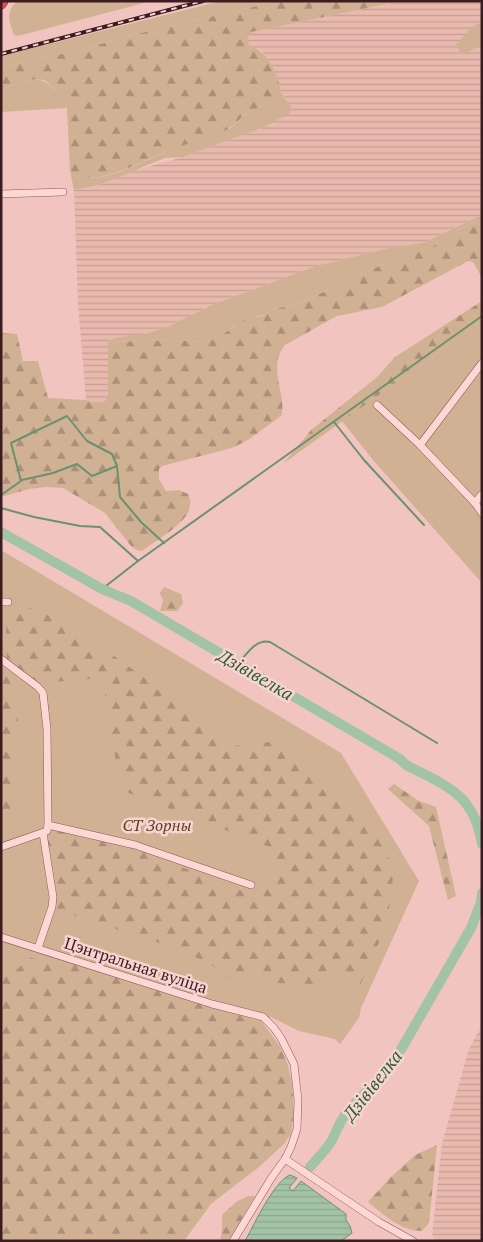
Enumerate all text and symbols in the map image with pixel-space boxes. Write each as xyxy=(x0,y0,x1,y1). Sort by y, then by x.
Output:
water label: Дзівівелка xyxy=(212,642,298,705)
park label: СТ Зорны xyxy=(123,814,191,836)
street label: Цэнтральная вуліца xyxy=(62,932,210,998)
water label: Дзівівелка xyxy=(336,1045,407,1127)

